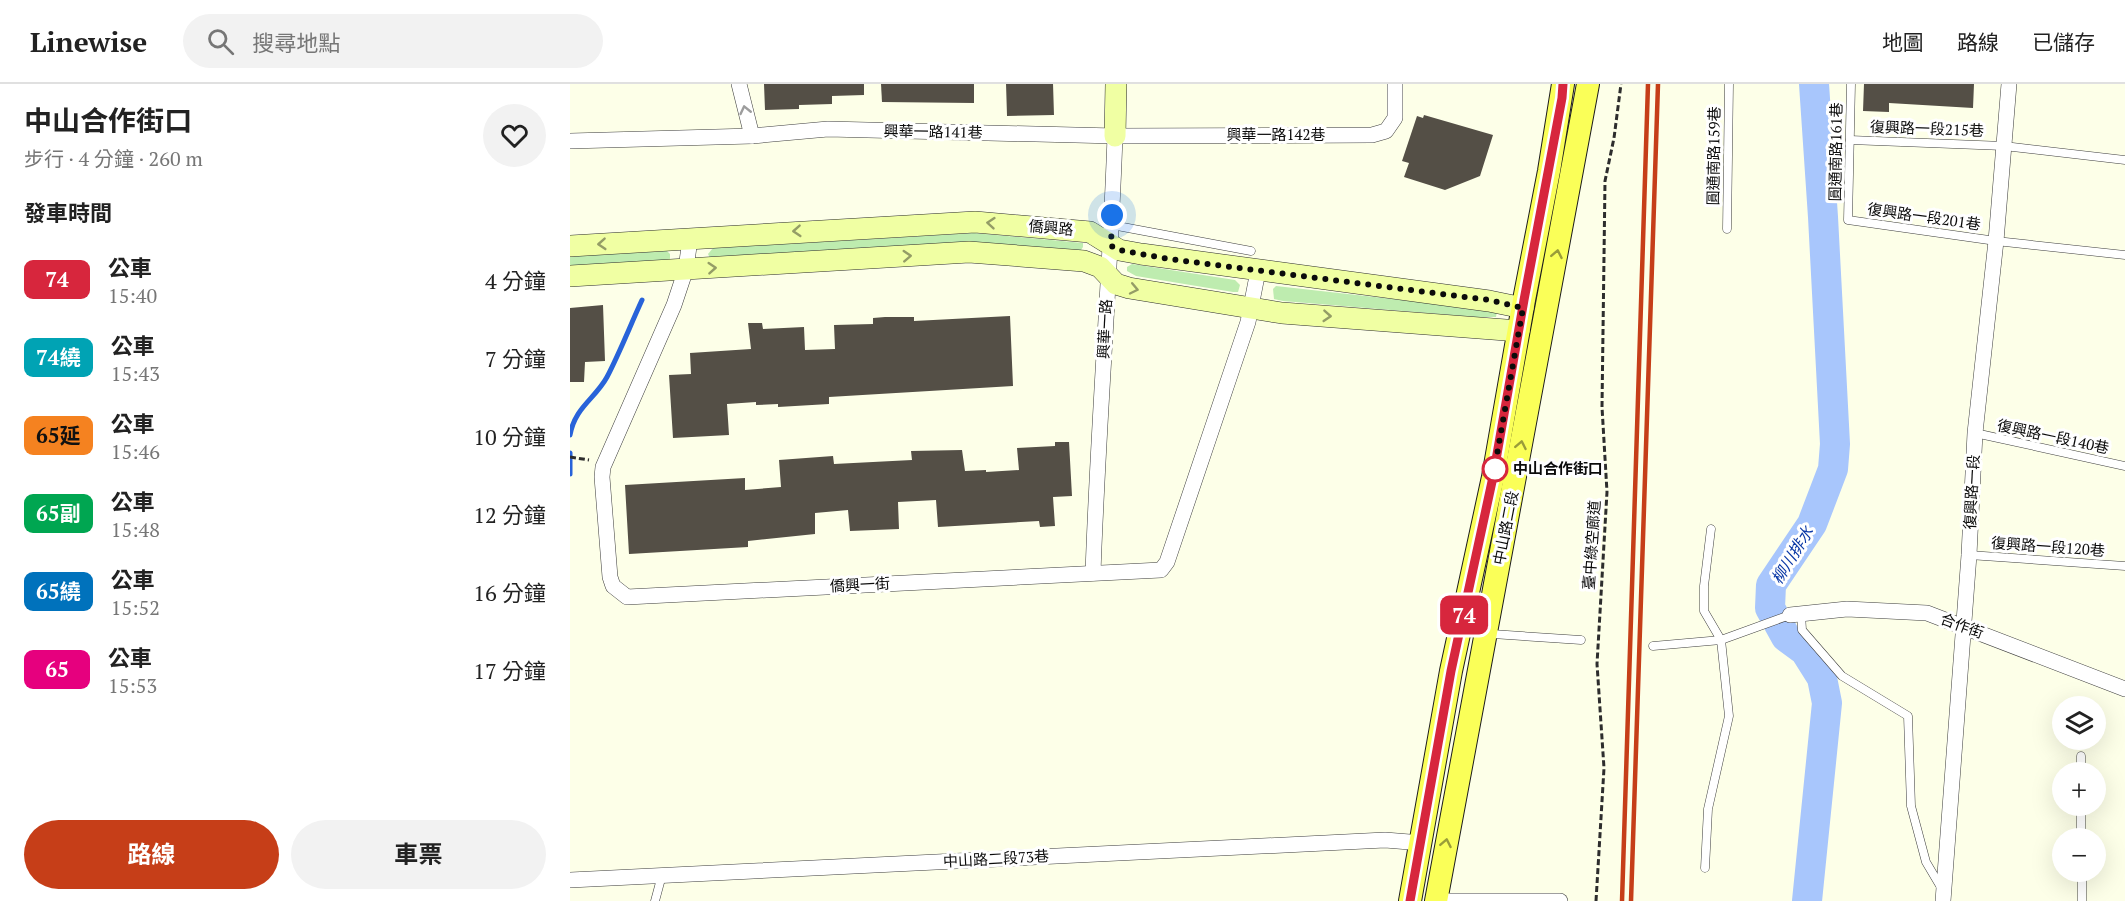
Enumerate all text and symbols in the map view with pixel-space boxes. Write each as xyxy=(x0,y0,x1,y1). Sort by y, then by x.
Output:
search box xyxy=(183,14,603,68)
text: Linewise xyxy=(30,23,147,60)
icon: search xyxy=(204,25,237,58)
text: 搜尋地點 xyxy=(252,28,340,57)
text: 地圖 xyxy=(1882,28,1924,56)
text: 路線 xyxy=(1957,28,1999,56)
text: 已儲存 xyxy=(2032,28,2095,56)
text: 中山合作街口 xyxy=(24,102,192,139)
street label: 圓通南路161巷 xyxy=(1824,102,1846,202)
button: heart xyxy=(483,104,546,167)
one-way arrow xyxy=(740,105,753,115)
street label: 圓通南路159巷 xyxy=(1702,106,1724,206)
street label: 復興路一段215巷 xyxy=(1870,116,1984,140)
street label: 興華一路141巷 xyxy=(883,120,983,142)
street label: 興華一路142巷 xyxy=(1227,124,1326,144)
text: 步行 · 4 分鐘 · 260 m xyxy=(24,145,203,172)
text: 發車時間 xyxy=(24,198,112,227)
street label: 復興路一段201巷 xyxy=(1866,198,1982,234)
your location xyxy=(1097,200,1127,230)
street label: 僑興路 xyxy=(1028,215,1074,239)
one-way arrow xyxy=(987,217,996,230)
one-way arrow xyxy=(792,225,801,238)
one-way arrow xyxy=(598,237,607,250)
one-way arrow xyxy=(902,249,911,262)
one-way arrow xyxy=(1550,249,1563,259)
text: 公車 xyxy=(108,253,152,282)
one-way arrow xyxy=(708,261,717,274)
text: 74 xyxy=(45,265,69,293)
text: 4 分鐘 xyxy=(485,266,546,295)
one-way arrow xyxy=(1129,281,1139,294)
text: 15:40 xyxy=(108,282,157,309)
street label: 興華一路 xyxy=(1092,298,1116,359)
one-way arrow xyxy=(1323,310,1332,323)
text: 公車 xyxy=(111,331,155,360)
text: 74繞 xyxy=(36,343,81,371)
text: 7 分鐘 xyxy=(485,344,546,373)
text: 15:43 xyxy=(111,360,160,387)
text: 公車 xyxy=(111,409,155,438)
street label: 復興路一段140巷 xyxy=(1995,414,2111,458)
text: 65延 xyxy=(36,421,81,449)
text: 10 分鐘 xyxy=(473,422,546,451)
text: 15:46 xyxy=(111,438,160,465)
one-way arrow xyxy=(1514,441,1527,451)
street label: 復興路一段 xyxy=(1959,454,1983,530)
marker: 中山合作街口 xyxy=(1482,456,1508,482)
place label: 中山合作街口 xyxy=(1513,458,1603,478)
text: 公車 xyxy=(111,487,155,516)
street label: 中山路二段 xyxy=(1488,489,1522,567)
text: 65副 xyxy=(36,499,81,527)
street label: 臺中綠空廊道 xyxy=(1578,499,1604,591)
text: 12 分鐘 xyxy=(473,500,546,529)
text: 15:48 xyxy=(111,516,160,543)
water label: 柳川排水 xyxy=(1766,521,1819,588)
street label: 復興路一段120巷 xyxy=(1991,532,2106,560)
text: 公車 xyxy=(111,565,155,594)
street label: 僑興一街 xyxy=(829,572,890,596)
text: 65繞 xyxy=(36,577,81,605)
text: 16 分鐘 xyxy=(473,578,546,607)
text: 15:52 xyxy=(111,594,160,621)
line badge: 74 xyxy=(1437,596,1491,634)
text: 74 xyxy=(1452,601,1476,629)
street label: 合作街 xyxy=(1938,608,1987,642)
text: 公車 xyxy=(108,643,152,672)
text: 65 xyxy=(45,655,69,683)
text: 17 分鐘 xyxy=(473,656,546,685)
text: 15:53 xyxy=(108,672,157,699)
map controls xyxy=(2052,696,2106,882)
button: layers xyxy=(2052,696,2106,750)
button: + xyxy=(2052,762,2106,816)
button: 路線 xyxy=(24,820,279,889)
button: 車票 xyxy=(291,820,546,889)
button: − xyxy=(2052,828,2106,882)
one-way arrow xyxy=(1440,839,1452,848)
street label: 中山路二段73巷 xyxy=(942,845,1049,871)

